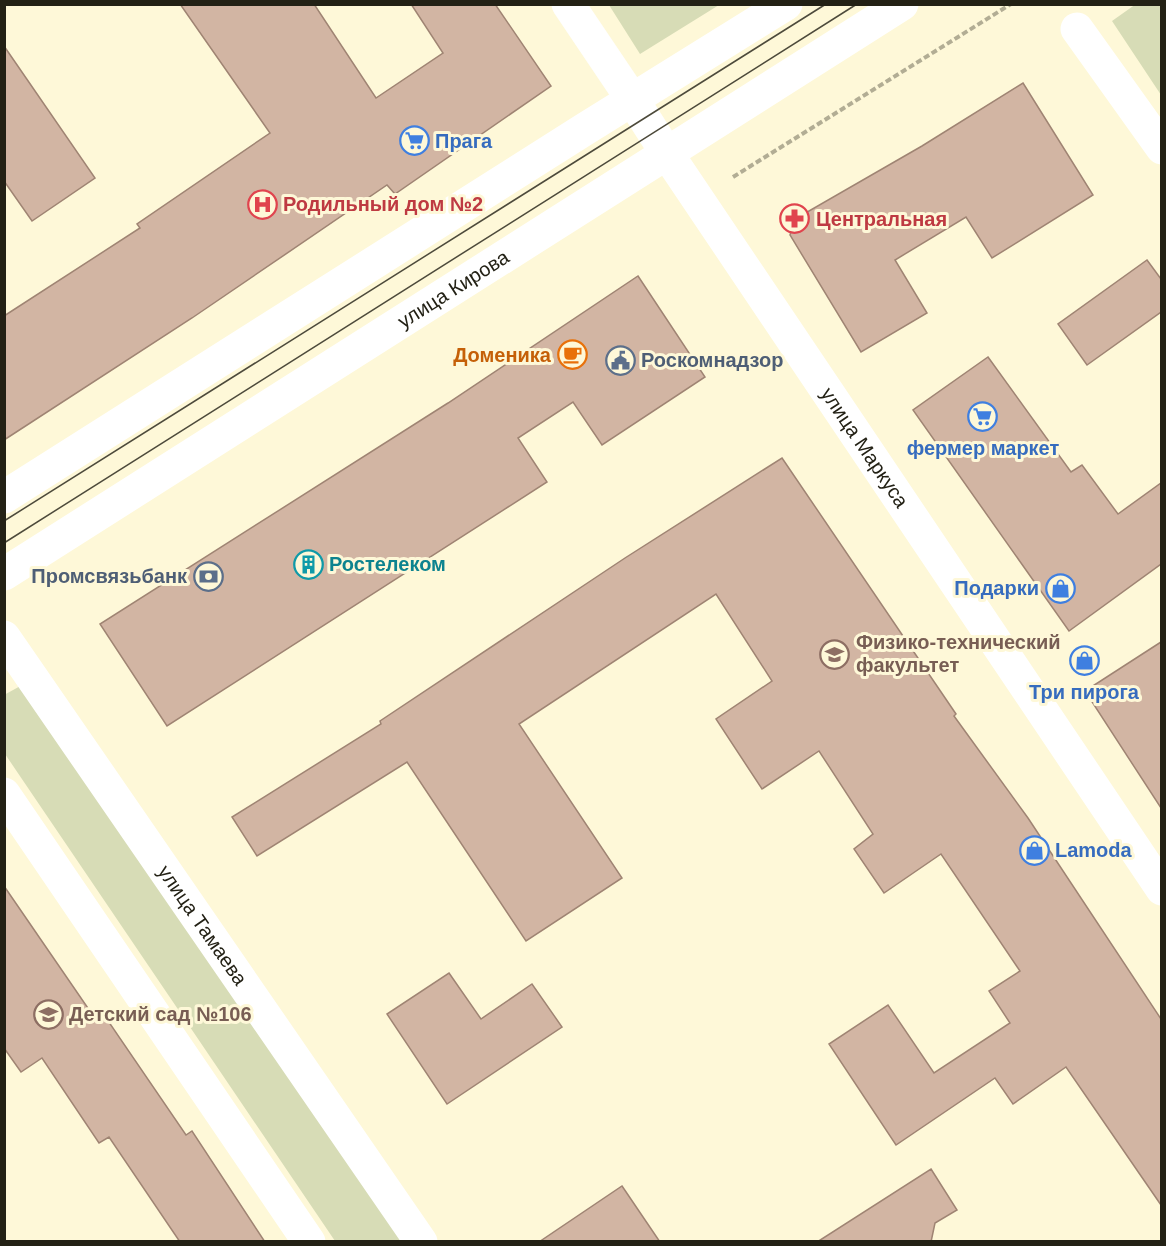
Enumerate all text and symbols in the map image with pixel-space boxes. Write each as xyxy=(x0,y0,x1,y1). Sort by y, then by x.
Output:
supermarket icon: Прага xyxy=(398,125,430,157)
place label: Прага xyxy=(435,130,493,152)
hospital icon: Родильный дом №2 xyxy=(246,188,278,220)
place label: Родильный дом №2 xyxy=(283,193,483,215)
pharmacy icon: Центральная xyxy=(779,203,811,235)
place label: Центральная xyxy=(816,208,947,230)
street label: улица Кирова xyxy=(394,245,513,332)
cafe icon: Доменика xyxy=(556,339,588,371)
place label: Доменика xyxy=(453,344,552,366)
public building icon: Роскомнадзор xyxy=(604,344,636,376)
place label: Роскомнадзор xyxy=(641,349,783,371)
street label: улица Маркуса xyxy=(817,383,913,512)
supermarket icon: фермер маркет xyxy=(967,401,999,433)
place label: фермер маркет xyxy=(907,437,1059,459)
building icon: Ростелеком xyxy=(292,548,324,580)
place label: Ростелеком xyxy=(329,553,446,575)
bank icon: Промсвязьбанк xyxy=(192,560,224,592)
place label: Промсвязьбанк xyxy=(31,565,188,587)
shop icon: Подарки xyxy=(1044,572,1076,604)
place label: Подарки xyxy=(954,577,1039,599)
place label: Физико-технический факультет xyxy=(856,631,1061,676)
school or university icon: Физико-технический факультет xyxy=(819,638,851,670)
shop icon: Три пирога xyxy=(1068,645,1100,677)
place label: Три пирога xyxy=(1029,681,1140,703)
shop icon: Lamoda xyxy=(1018,834,1050,866)
place label: Lamoda xyxy=(1055,839,1133,861)
street label: улица Тамаева xyxy=(154,861,252,990)
school or university icon: Детский сад №106 xyxy=(32,998,64,1030)
place label: Детский сад №106 xyxy=(69,1003,252,1025)

